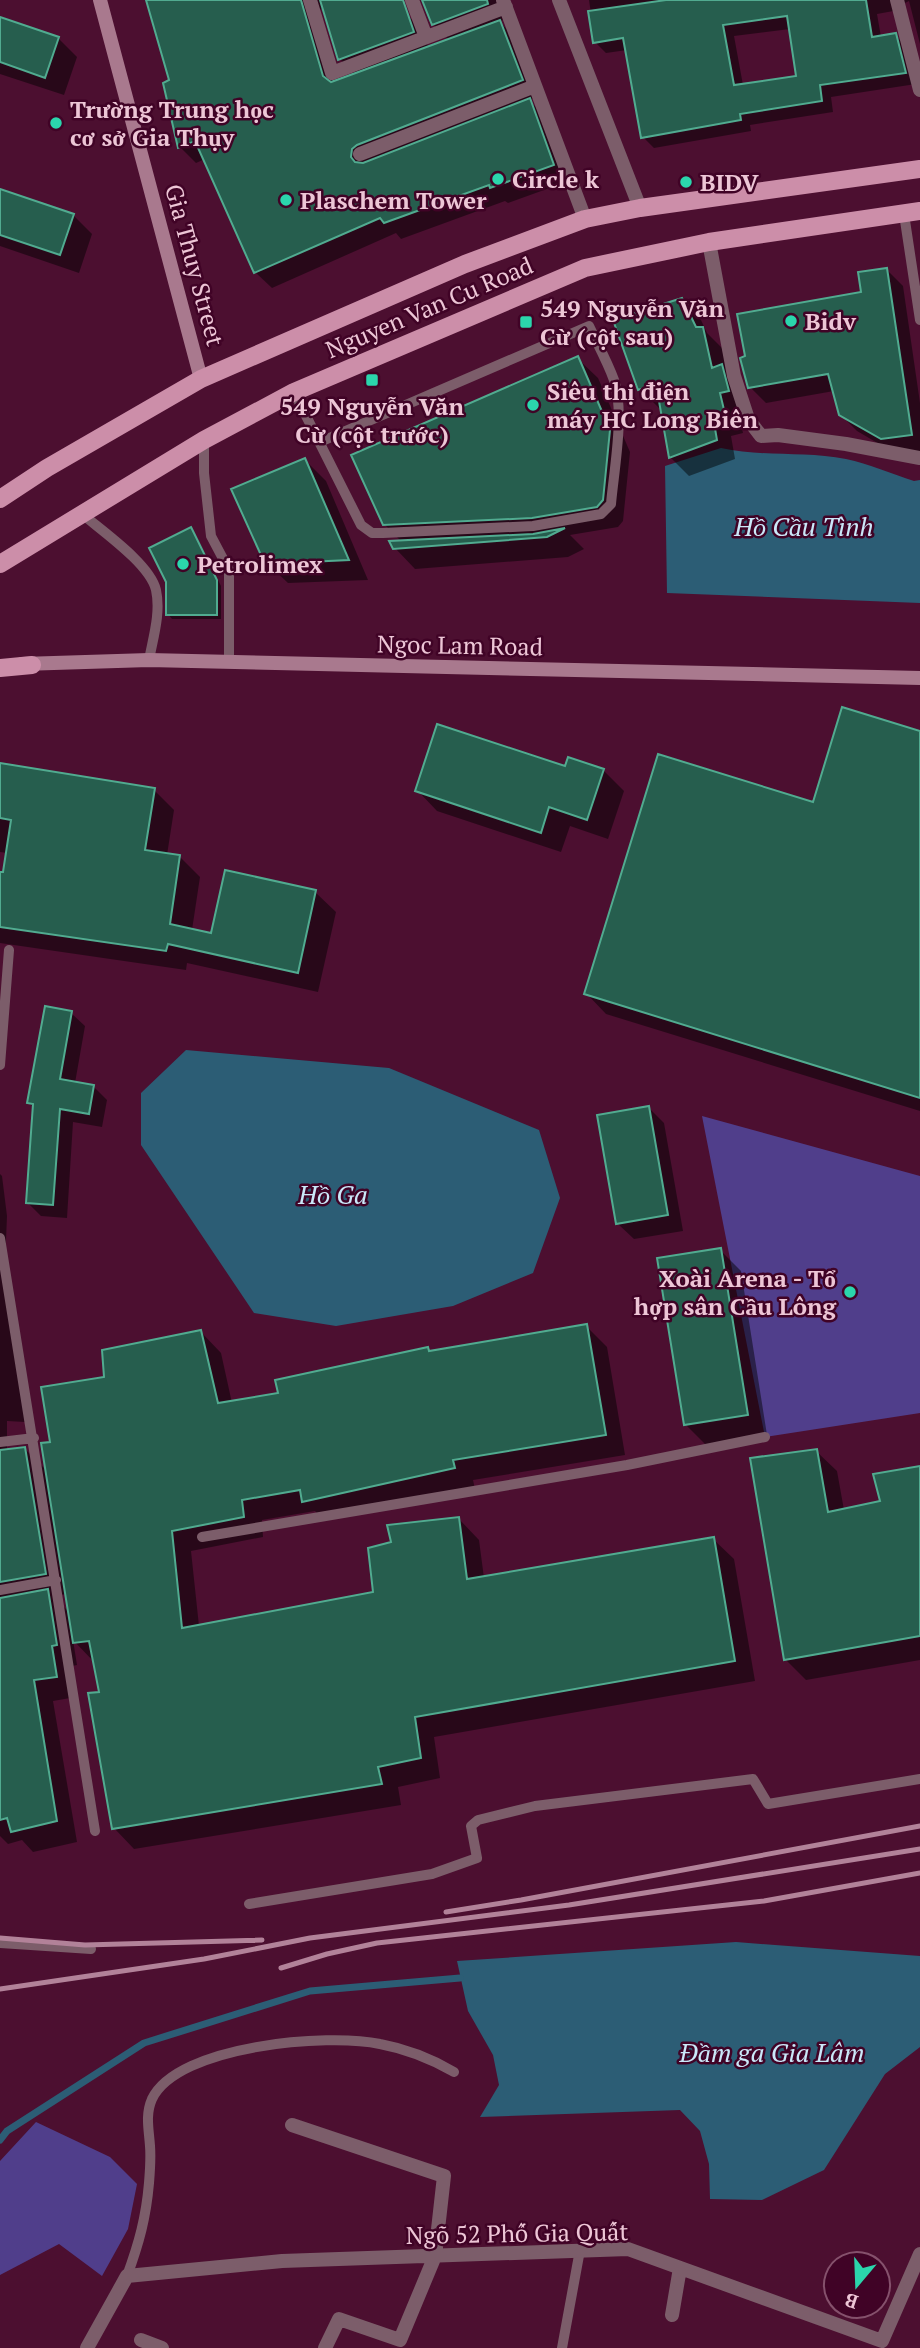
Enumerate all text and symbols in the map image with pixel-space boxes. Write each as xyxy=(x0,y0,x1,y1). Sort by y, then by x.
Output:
place label: Trường Trung học cơ sở Gia Thụy xyxy=(70,93,274,153)
marker: Trường Trung học cơ sở Gia Thụy xyxy=(48,115,64,131)
place label: Circle k xyxy=(512,163,599,195)
place label: BIDV xyxy=(700,166,759,198)
marker: Circle k xyxy=(490,171,506,187)
marker: BIDV xyxy=(678,174,694,190)
street label: Gia Thuy Street xyxy=(158,180,232,350)
place label: Plaschem Tower xyxy=(300,184,487,216)
marker: Plaschem Tower xyxy=(278,192,294,208)
street label: Nguyen Van Cu Road xyxy=(320,249,538,365)
place label: 549 Nguyễn Văn Cừ (cột sau) xyxy=(540,292,724,352)
place label: Bidv xyxy=(805,305,857,337)
marker: Bidv xyxy=(783,313,799,329)
marker: 549 Nguyễn Văn Cừ (cột sau) xyxy=(518,314,534,330)
marker: 549 Nguyễn Văn Cừ (cột trước) xyxy=(364,372,380,388)
place label: Siêu thị điện máy HC Long Biên xyxy=(547,375,758,435)
place label: 549 Nguyễn Văn Cừ (cột trước) xyxy=(280,390,464,450)
marker: Siêu thị điện máy HC Long Biên xyxy=(525,397,541,413)
water label: Hồ Cầu Tình xyxy=(733,509,874,543)
place label: Petrolimex xyxy=(197,548,323,580)
marker: Petrolimex xyxy=(175,556,191,572)
street label: Ngoc Lam Road xyxy=(377,628,543,662)
water label: Hồ Ga xyxy=(297,1177,368,1211)
place label: Xoài Arena - Tổ hợp sân Cầu Lông xyxy=(634,1262,836,1322)
marker: Xoài Arena - Tổ hợp sân Cầu Lông xyxy=(842,1284,858,1300)
water label: Đầm ga Gia Lâm xyxy=(678,2035,865,2069)
street label: Ngõ 52 Phố Gia Quất xyxy=(406,2215,629,2251)
north arrow xyxy=(822,2250,892,2320)
text: B xyxy=(841,2288,861,2315)

